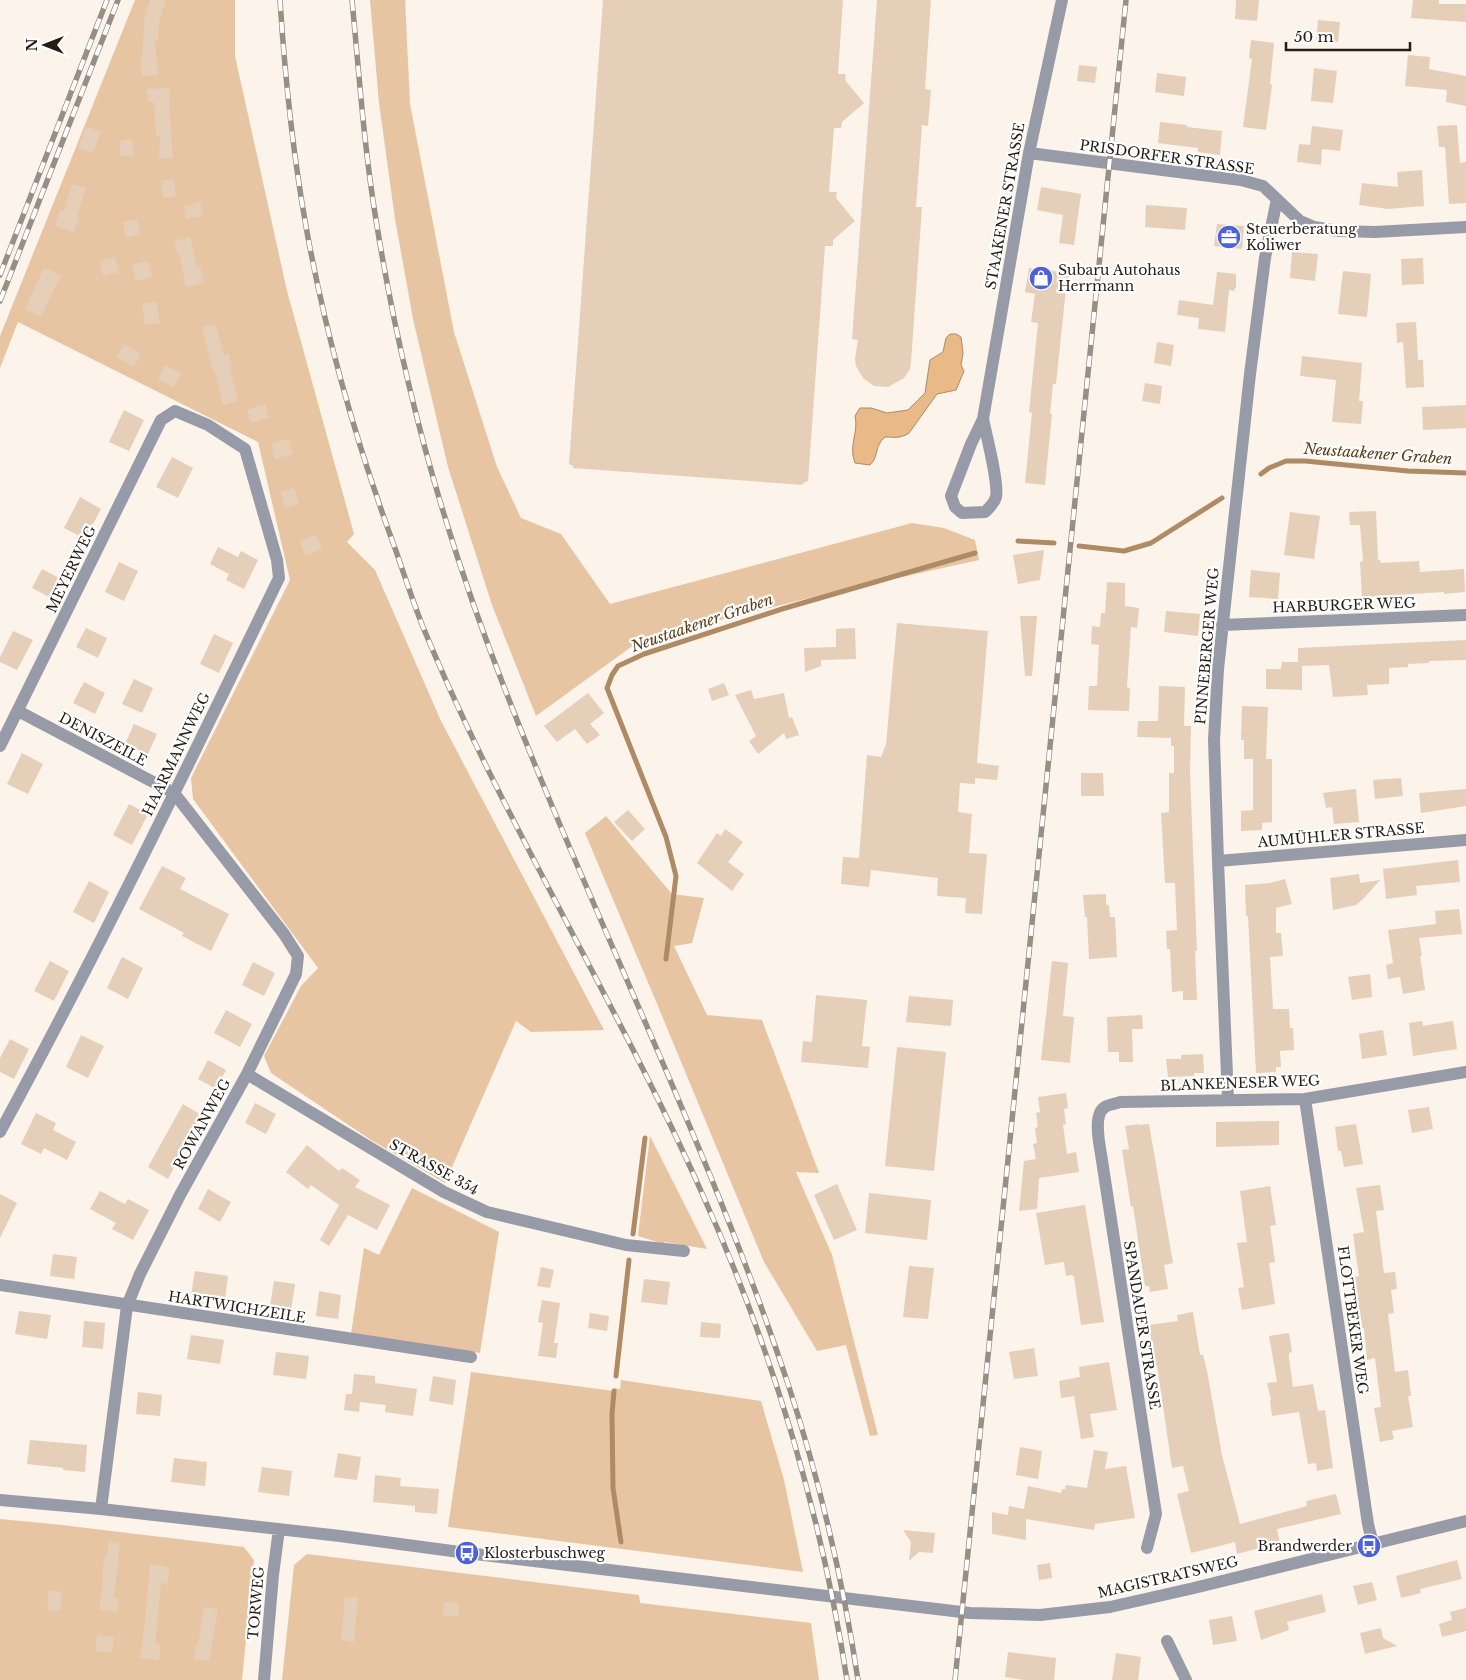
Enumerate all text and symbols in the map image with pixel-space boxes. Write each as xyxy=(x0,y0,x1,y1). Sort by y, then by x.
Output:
north arrow xyxy=(20,20,70,70)
scale bar xyxy=(1286,20,1410,52)
text: 50 m xyxy=(1294,27,1334,46)
text: N xyxy=(23,38,41,52)
street label: STAAKENER STRASSE xyxy=(981,121,1029,291)
street label: PRISDORFER STRASSE xyxy=(1078,136,1256,178)
place label: Steuerberatung Koliwer xyxy=(1246,220,1357,254)
office icon: Steuerberatung Koliwer xyxy=(1216,224,1242,250)
place label: Subaru Autohaus Herrmann xyxy=(1058,261,1180,295)
shop icon: Subaru Autohaus Herrmann xyxy=(1028,265,1054,291)
water label: Neustaakener Graben xyxy=(1302,439,1453,468)
street label: MEYERWEG xyxy=(42,522,100,616)
street label: PINNEBERGER WEG xyxy=(1191,567,1223,725)
water label: Neustaakener Graben xyxy=(627,589,775,656)
street label: HARBURGER WEG xyxy=(1272,594,1416,616)
street label: HAARMANNWEG xyxy=(138,689,214,819)
street label: DENISZEILE xyxy=(56,708,150,770)
street label: AUMÜHLER STRASSE xyxy=(1256,818,1425,851)
street label: BLANKENESER WEG xyxy=(1160,1071,1320,1095)
street label: ROWANWEG xyxy=(170,1075,234,1173)
street label: STRASSE 354 xyxy=(386,1135,482,1199)
street label: SPANDAUER STRASSE xyxy=(1120,1239,1164,1411)
street label: FLOTTBEKER WEG xyxy=(1334,1245,1372,1395)
street label: HARTWICHZEILE xyxy=(167,1287,307,1327)
bus stop icon: Brandwerder xyxy=(1356,1533,1382,1559)
place label: Brandwerder xyxy=(1257,1537,1352,1555)
bus stop icon: Klosterbuschweg xyxy=(454,1540,480,1566)
place label: Klosterbuschweg xyxy=(484,1544,605,1562)
street label: MAGISTRATSWEG xyxy=(1096,1552,1240,1602)
street label: TORWEG xyxy=(244,1566,268,1640)

